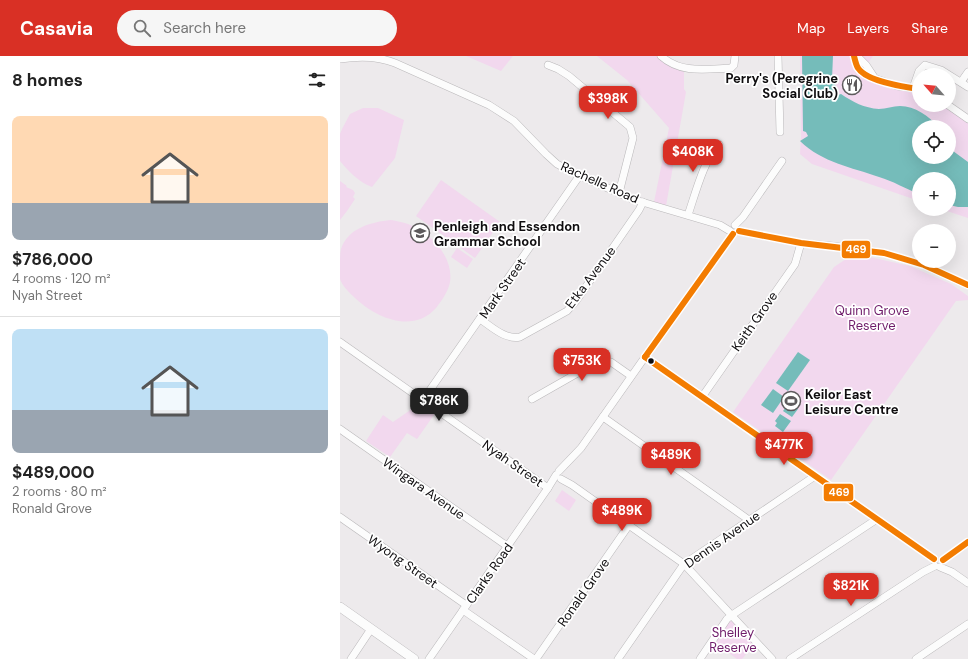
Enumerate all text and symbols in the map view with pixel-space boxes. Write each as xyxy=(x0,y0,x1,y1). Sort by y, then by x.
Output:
search box xyxy=(117,10,397,46)
text: Casavia xyxy=(20,16,93,41)
icon: search xyxy=(131,17,153,39)
text: Search here xyxy=(163,18,246,38)
text: Map xyxy=(797,19,825,37)
text: Layers xyxy=(847,19,889,37)
text: Share xyxy=(911,19,948,37)
north arrow xyxy=(912,68,956,112)
map controls xyxy=(912,68,956,268)
text: 8 homes xyxy=(12,69,83,91)
icon: filters xyxy=(306,69,328,91)
place label: Perry's (Peregrine Social Club) xyxy=(725,70,838,102)
restaurant icon: Perry's (Peregrine Social Club) xyxy=(841,74,863,96)
pin: $398K xyxy=(580,86,636,120)
text: $398K xyxy=(588,90,628,107)
button: locate xyxy=(912,120,956,164)
pin: $408K xyxy=(665,139,721,173)
icon: home xyxy=(134,142,206,214)
text: $408K xyxy=(672,143,714,160)
street label: Rachelle Road xyxy=(558,158,642,207)
button: + xyxy=(912,172,956,216)
place label: Penleigh and Essendon Grammar School xyxy=(434,218,580,250)
school or university icon: Penleigh and Essendon Grammar School xyxy=(409,222,431,244)
button: − xyxy=(912,224,956,268)
line badge: 469 xyxy=(841,240,871,259)
text: 469 xyxy=(846,242,866,256)
street label: Etka Avenue xyxy=(561,243,619,312)
text: $786,000 xyxy=(12,248,93,270)
street label: Mark Street xyxy=(475,255,529,322)
text: 4 rooms · 120 m² xyxy=(12,270,111,287)
text: Nyah Street xyxy=(12,287,83,304)
street label: Keith Grove xyxy=(728,288,781,355)
park label: Quinn Grove Reserve xyxy=(835,302,909,334)
pin: $753K xyxy=(554,348,610,382)
text: $753K xyxy=(563,352,601,369)
icon: home xyxy=(134,355,206,427)
unlabelled marker xyxy=(646,356,656,366)
place label: Keilor East Leisure Centre xyxy=(805,386,899,418)
pin: $786K xyxy=(411,388,467,422)
sports icon: Keilor East Leisure Centre xyxy=(780,390,802,412)
text: $786K xyxy=(419,392,459,409)
pin: $477K xyxy=(756,432,812,466)
street label: Nyah Street xyxy=(479,436,547,491)
text: $477K xyxy=(765,436,803,453)
pin: $489K xyxy=(643,442,699,476)
text: $489K xyxy=(651,446,691,463)
street label: Wingara Avenue xyxy=(379,454,468,523)
text: $489,000 xyxy=(12,461,95,483)
text: 2 rooms · 80 m² xyxy=(12,483,107,500)
line badge: 469 xyxy=(823,483,854,502)
text: 469 xyxy=(829,485,849,499)
pin: $489K xyxy=(594,498,650,532)
text: Ronald Grove xyxy=(12,500,92,517)
text: $489K xyxy=(602,502,642,519)
street label: Dennis Avenue xyxy=(681,507,763,572)
street label: Wyong Street xyxy=(364,531,441,592)
street label: Clarks Road xyxy=(462,540,517,607)
street label: Ronald Grove xyxy=(554,555,613,630)
pin: $821K xyxy=(823,573,879,607)
text: $821K xyxy=(833,577,869,594)
park label: Shelley Reserve xyxy=(709,624,757,656)

